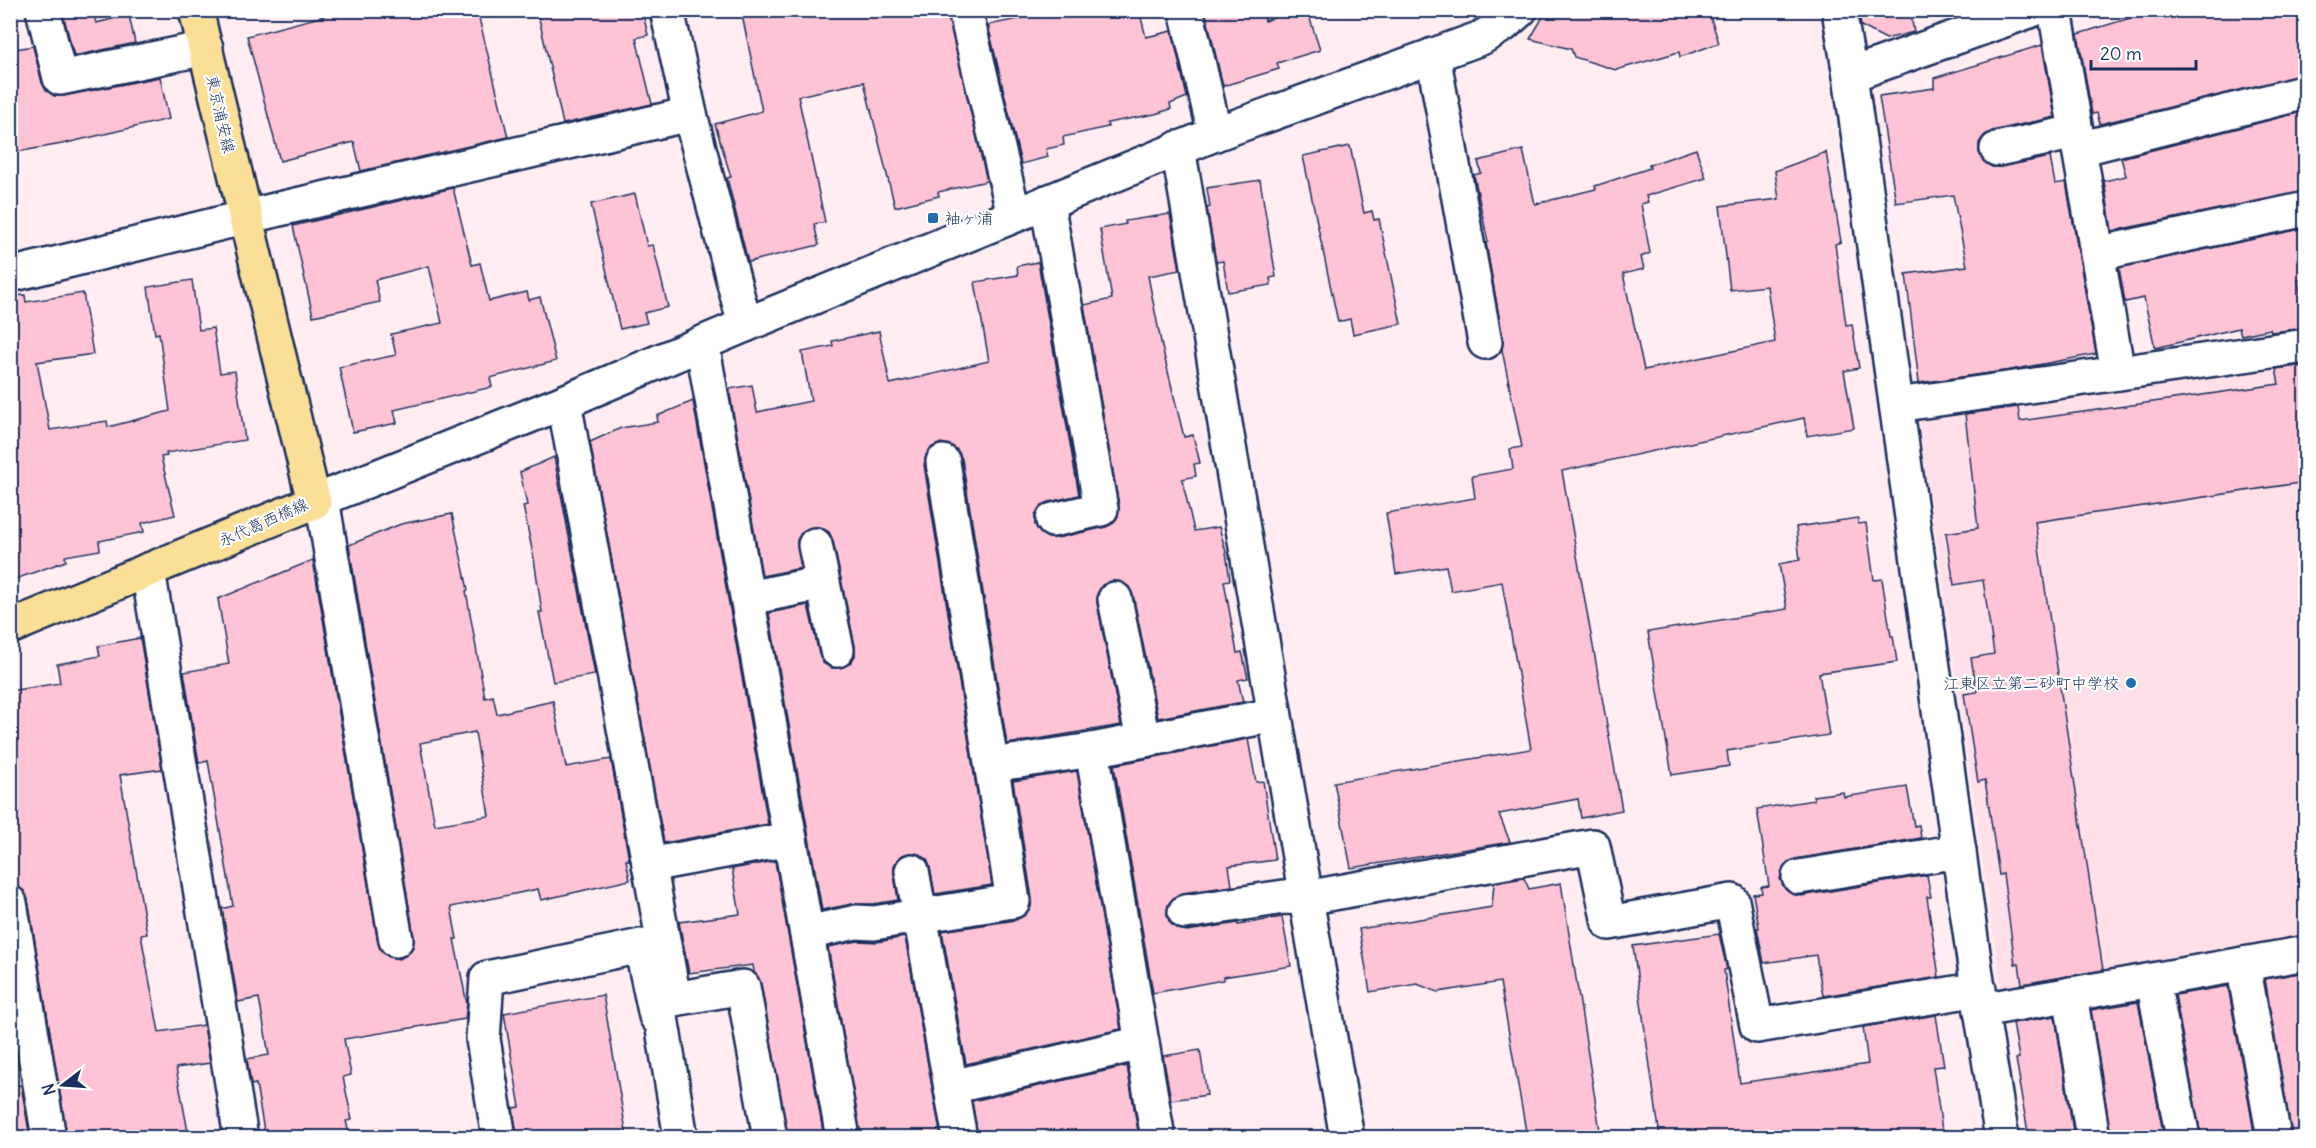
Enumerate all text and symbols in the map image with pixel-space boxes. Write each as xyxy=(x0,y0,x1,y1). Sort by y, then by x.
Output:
scale bar xyxy=(2091,33,2196,71)
text: 20 m xyxy=(2100,42,2142,65)
street label: 東京浦安線 xyxy=(202,73,240,155)
place label: 袖ヶ浦 xyxy=(945,208,993,228)
marker: 袖ヶ浦 xyxy=(926,211,940,225)
street label: 永代葛西橋線 xyxy=(215,493,311,551)
place label: 江東区立第二砂町中学校 xyxy=(1943,673,2119,693)
marker: 江東区立第二砂町中学校 xyxy=(2124,676,2138,690)
north arrow xyxy=(33,1055,93,1115)
text: N xyxy=(37,1081,60,1098)

